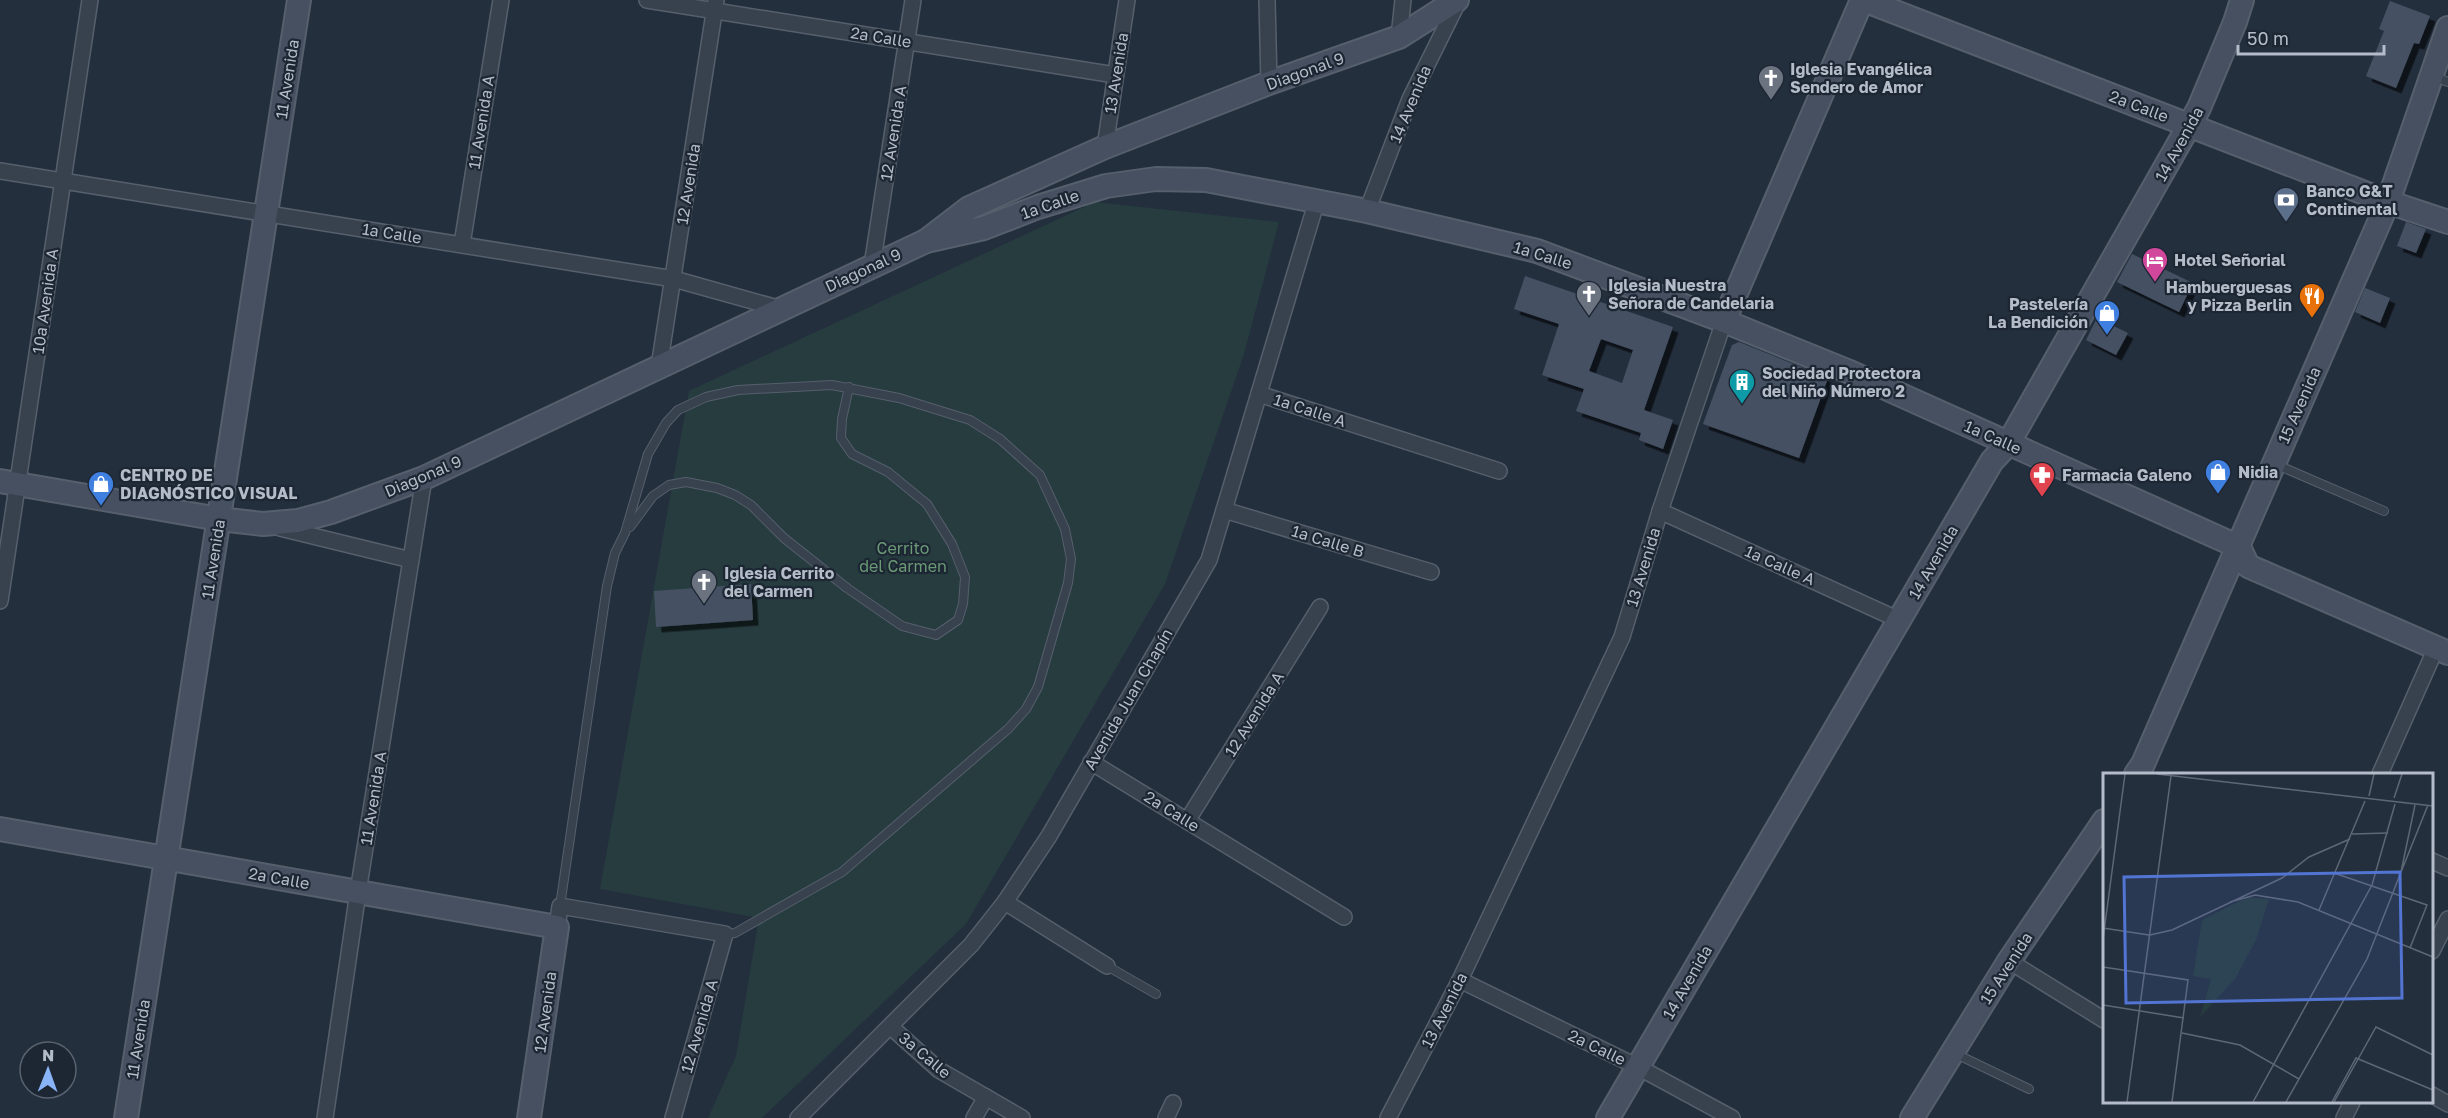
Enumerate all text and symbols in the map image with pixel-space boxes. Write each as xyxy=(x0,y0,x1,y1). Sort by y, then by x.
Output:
scale bar xyxy=(2238,18,2384,56)
street label: 2a Calle xyxy=(849,22,913,52)
text: 50 m xyxy=(2247,27,2289,49)
street label: 13 Avenida xyxy=(1100,31,1132,115)
street label: 11 Avenida xyxy=(271,38,303,120)
street label: Diagonal 9 xyxy=(1263,48,1347,94)
place label: Iglesia Evangélica Sendero de Amor xyxy=(1790,59,1932,97)
street label: 14 Avenida xyxy=(1385,62,1435,146)
church icon: Iglesia Evangélica Sendero de Amor xyxy=(1756,63,1786,101)
street label: 11 Avenida A xyxy=(464,73,498,170)
street label: 12 Avenida A xyxy=(876,84,910,182)
street label: 2a Calle xyxy=(2107,86,2171,126)
street label: 14 Avenida xyxy=(2150,103,2208,185)
street label: 12 Avenida xyxy=(672,142,704,226)
place label: Banco G&T Continental xyxy=(2306,181,2398,219)
street label: 1a Calle xyxy=(1018,185,1082,223)
bank icon: Banco G&T Continental xyxy=(2271,185,2301,223)
street label: 1a Calle xyxy=(361,218,423,248)
street label: 1a Calle xyxy=(1511,237,1575,273)
street label: Diagonal 9 xyxy=(822,244,904,296)
hotel icon: Hotel Señorial xyxy=(2140,245,2170,283)
street label: 10a Avenida A xyxy=(28,247,62,355)
place label: Hotel Señorial xyxy=(2174,250,2286,270)
place label: Iglesia Nuestra Señora de Candelaria xyxy=(1608,275,1774,313)
place label: Hambuerguesas y Pizza Berlin xyxy=(2166,277,2292,315)
church icon: Iglesia Nuestra Señora de Candelaria xyxy=(1574,279,1604,317)
restaurant icon: Hambuerguesas y Pizza Berlin xyxy=(2297,281,2327,319)
place label: Pastelería La Bendición xyxy=(1988,294,2088,332)
shop icon: Pastelería La Bendición xyxy=(2092,298,2122,336)
place label: Sociedad Protectora del Niño Número 2 xyxy=(1762,363,1921,401)
street label: 15 Avenida xyxy=(2273,364,2325,446)
building icon: Sociedad Protectora del Niño Número 2 xyxy=(1727,367,1757,405)
street label: 1a Calle A xyxy=(1271,389,1349,431)
street label: 1a Calle xyxy=(1961,416,2025,458)
street label: Diagonal 9 xyxy=(382,451,464,501)
shop icon: Nidia xyxy=(2203,457,2233,495)
pharmacy icon: Farmacia Galeno xyxy=(2027,460,2057,498)
place label: Nidia xyxy=(2238,462,2278,482)
place label: CENTRO DE DIAGNÓSTICO VISUAL xyxy=(120,465,297,503)
place label: Farmacia Galeno xyxy=(2062,465,2192,485)
shop icon: CENTRO DE DIAGNÓSTICO VISUAL xyxy=(86,469,116,507)
street label: 11 Avenida xyxy=(197,518,229,600)
street label: 1a Calle B xyxy=(1289,521,1367,561)
street label: 14 Avenida xyxy=(1904,521,1962,603)
street label: 13 Avenida xyxy=(1621,525,1665,609)
park label: Cerrito del Carmen xyxy=(859,538,947,576)
street label: 1a Calle A xyxy=(1742,541,1818,589)
place label: Iglesia Cerrito del Carmen xyxy=(724,563,835,601)
church icon: Iglesia Cerrito del Carmen xyxy=(689,567,719,605)
street label: Avenida Juan Chapín xyxy=(1079,625,1177,773)
street label: 12 Avenida A xyxy=(1220,668,1288,760)
street label: 11 Avenida A xyxy=(356,749,390,846)
inset map xyxy=(2103,773,2433,1103)
street label: 2a Calle xyxy=(1141,786,1203,836)
street label: 2a Calle xyxy=(247,863,311,893)
street label: 15 Avenida xyxy=(1975,928,2037,1008)
street label: 14 Avenida xyxy=(1658,941,1716,1023)
street label: 13 Avenida xyxy=(1417,969,1471,1051)
street label: 12 Avenida xyxy=(529,970,561,1054)
street label: 12 Avenida A xyxy=(676,977,722,1075)
street label: 11 Avenida xyxy=(122,998,154,1080)
street label: 2a Calle xyxy=(1565,1025,1629,1069)
street label: 3a Calle xyxy=(895,1028,955,1082)
north arrow xyxy=(18,1040,78,1100)
text: N xyxy=(42,1045,55,1065)

